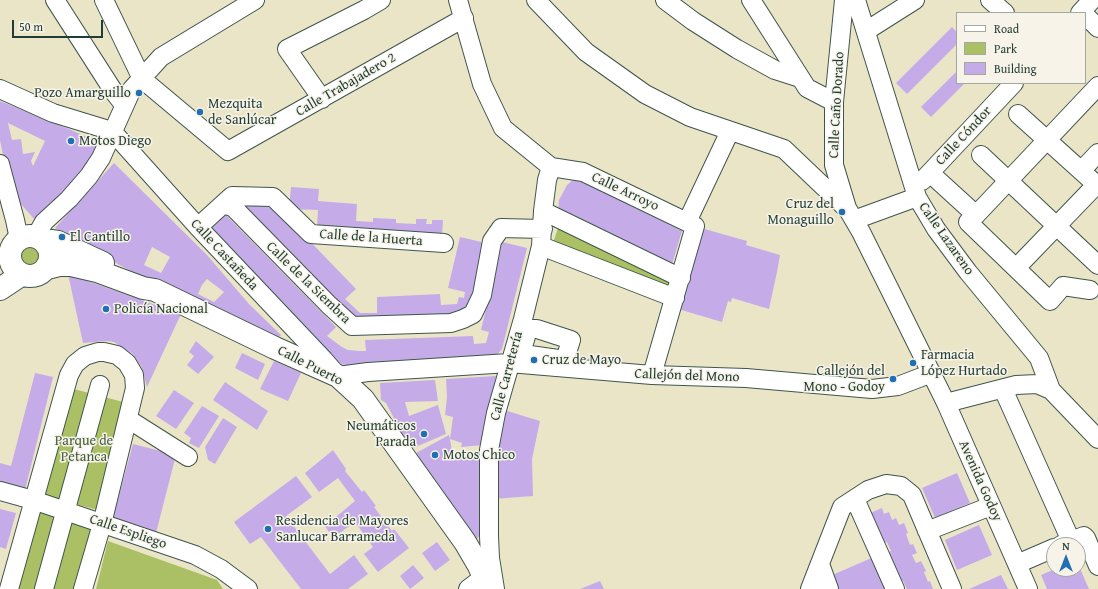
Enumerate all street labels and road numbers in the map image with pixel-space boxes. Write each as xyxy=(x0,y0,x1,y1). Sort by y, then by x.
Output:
street label: Calle Trabajadero 2 xyxy=(293,50,399,120)
street label: Calle Caño Dorado xyxy=(826,51,848,159)
street label: Calle Cóndor xyxy=(932,103,996,169)
street label: Calle Arroyo xyxy=(589,169,661,215)
street label: Calle Lazareno xyxy=(915,199,977,279)
street label: Calle Castañeda xyxy=(187,216,261,294)
street label: Calle de la Huerta xyxy=(319,226,423,250)
street label: Calle de la Siembra xyxy=(262,238,354,328)
street label: Calle Carretería xyxy=(487,330,527,422)
street label: Calle Puerto xyxy=(274,342,346,390)
street label: Callejón del Mono xyxy=(634,366,740,386)
street label: Avenida Godoy xyxy=(955,438,1005,524)
street label: Calle Espliego xyxy=(87,511,169,553)

